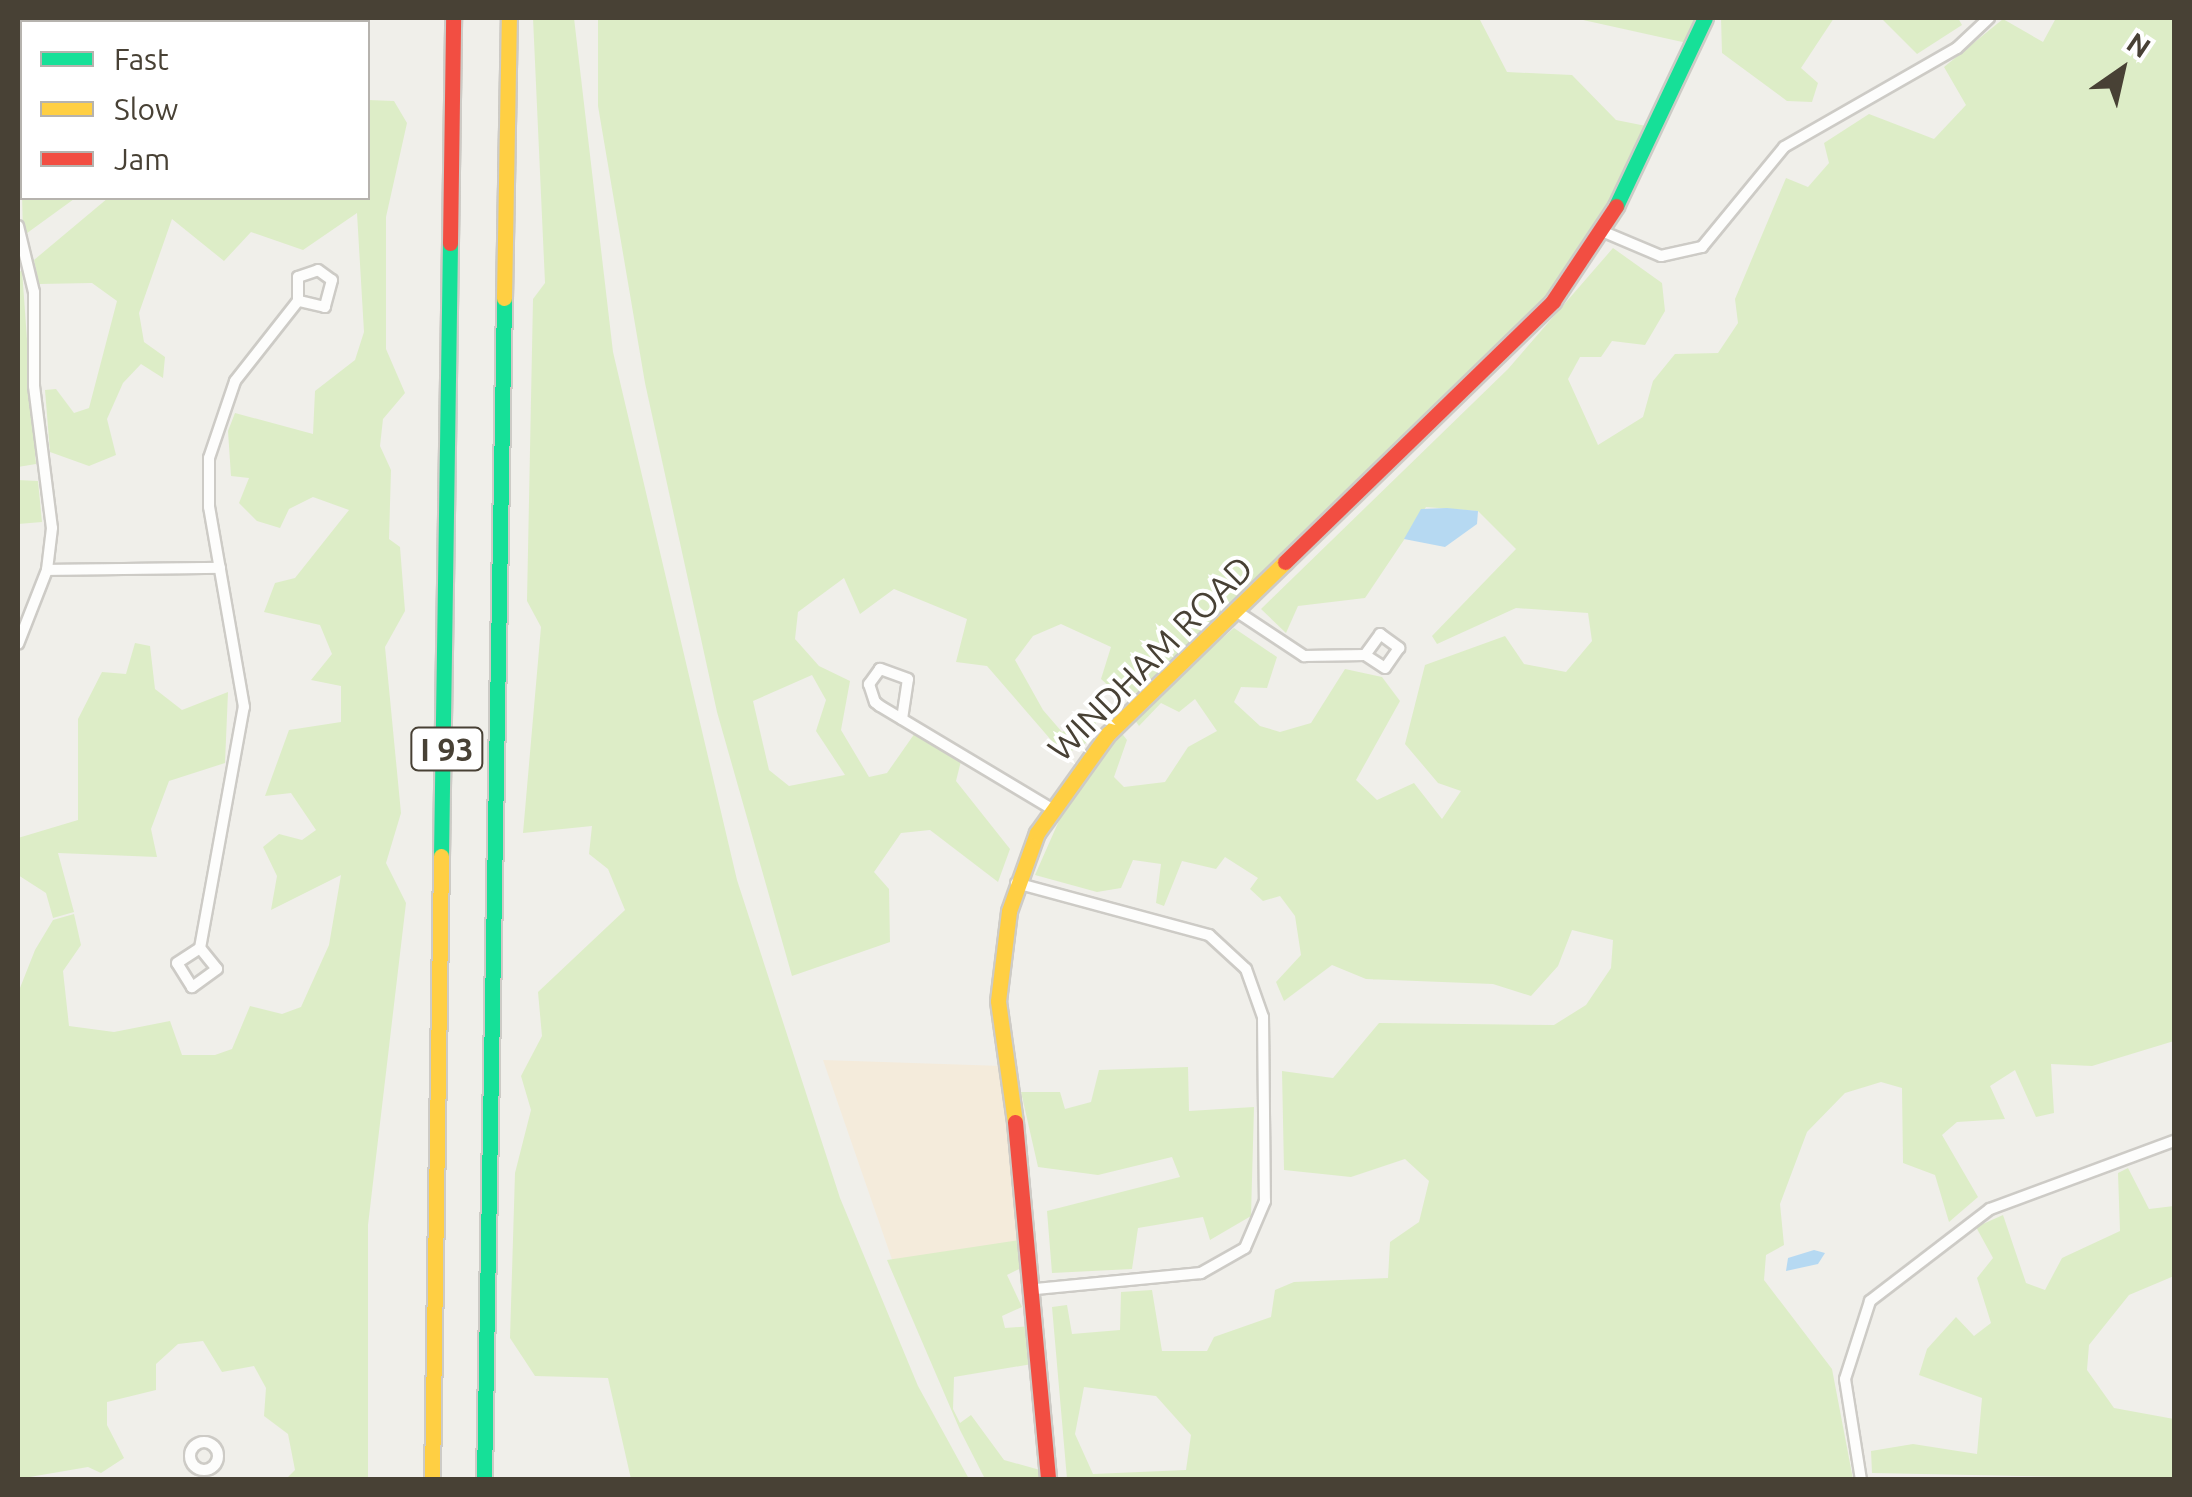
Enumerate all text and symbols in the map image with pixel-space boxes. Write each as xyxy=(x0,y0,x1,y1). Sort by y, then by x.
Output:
legend xyxy=(20,20,370,200)
north arrow xyxy=(2072,20,2172,120)
text: N xyxy=(2122,26,2156,63)
text: Fast xyxy=(114,42,169,76)
text: Slow xyxy=(114,92,178,126)
text: Jam xyxy=(114,142,170,176)
street label: WINDHAM ROAD xyxy=(1039,547,1261,769)
road number: I 93 xyxy=(410,722,484,776)

